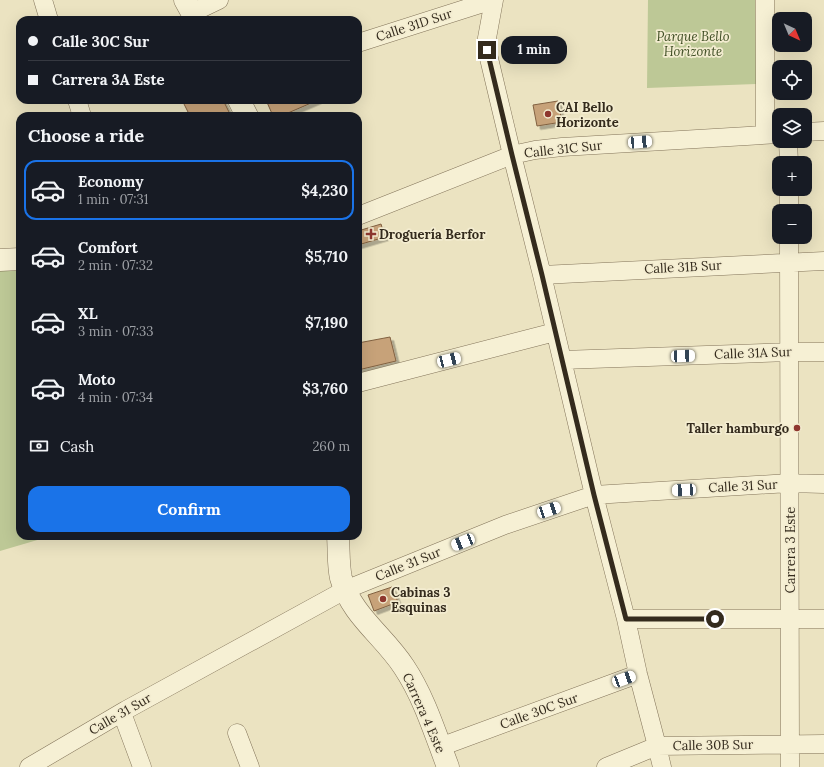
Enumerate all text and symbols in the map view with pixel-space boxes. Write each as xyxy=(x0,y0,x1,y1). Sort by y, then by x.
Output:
street label: Calle 31D Sur xyxy=(374,5,455,45)
north arrow xyxy=(772,12,812,52)
map controls xyxy=(772,12,812,244)
park label: Parque Bello Horizonte xyxy=(657,28,730,60)
text: Calle 30C Sur xyxy=(52,32,149,51)
callout: 1 min xyxy=(501,36,567,64)
route end xyxy=(478,41,496,59)
text: 1 min xyxy=(517,41,551,58)
button: locate xyxy=(772,60,812,100)
text: Carrera 3A Este xyxy=(52,70,165,89)
place label: CAI Bello Horizonte xyxy=(556,99,619,131)
button: layers xyxy=(772,108,812,148)
marker: CAI Bello Horizonte xyxy=(543,109,553,119)
text: Choose a ride xyxy=(28,124,144,147)
car xyxy=(628,135,652,149)
street label: Calle 31C Sur xyxy=(523,136,603,162)
button: + xyxy=(772,156,812,196)
icon: car xyxy=(30,172,66,208)
text: Economy xyxy=(78,172,143,191)
text: $4,230 xyxy=(301,181,348,200)
text: 1 min · 07:31 xyxy=(78,191,148,208)
button: − xyxy=(772,204,812,244)
place label: Droguería Berfor xyxy=(379,226,486,243)
marker: Droguería Berfor xyxy=(366,229,376,239)
icon: car xyxy=(30,238,66,274)
text: Comfort xyxy=(78,238,138,257)
text: $5,710 xyxy=(305,247,348,266)
street label: Calle 31B Sur xyxy=(644,256,723,278)
text: 2 min · 07:32 xyxy=(78,257,153,274)
icon: car xyxy=(30,304,66,340)
text: XL xyxy=(78,304,98,323)
text: $7,190 xyxy=(305,313,348,332)
text: 3 min · 07:33 xyxy=(78,323,153,340)
street label: Calle 31A Sur xyxy=(714,343,792,363)
car xyxy=(671,350,695,362)
car xyxy=(436,351,462,369)
icon: car xyxy=(30,370,66,406)
text: Moto xyxy=(78,370,115,389)
text: $3,760 xyxy=(302,379,348,398)
text: 4 min · 07:34 xyxy=(78,389,153,406)
place label: Taller hamburgo xyxy=(686,420,789,437)
marker: Taller hamburgo xyxy=(792,423,802,433)
icon: cash xyxy=(28,435,50,457)
text: Cash xyxy=(60,437,94,456)
text: 260 m xyxy=(312,438,350,455)
street label: Calle 31 Sur xyxy=(708,476,778,496)
car xyxy=(672,483,696,497)
button: Confirm xyxy=(28,486,350,532)
car xyxy=(536,500,562,520)
street label: Carrera 3 Este xyxy=(782,507,799,593)
car xyxy=(450,532,476,552)
street label: Calle 31 Sur xyxy=(373,543,444,585)
place label: Cabinas 3 Esquinas xyxy=(391,584,451,616)
marker: Cabinas 3 Esquinas xyxy=(378,594,388,604)
route start xyxy=(706,610,724,628)
car xyxy=(611,669,637,689)
street label: Carrera 4 Este xyxy=(399,670,449,756)
street label: Calle 31 Sur xyxy=(86,689,155,739)
street label: Calle 30C Sur xyxy=(498,689,581,733)
street label: Calle 30B Sur xyxy=(672,736,754,754)

